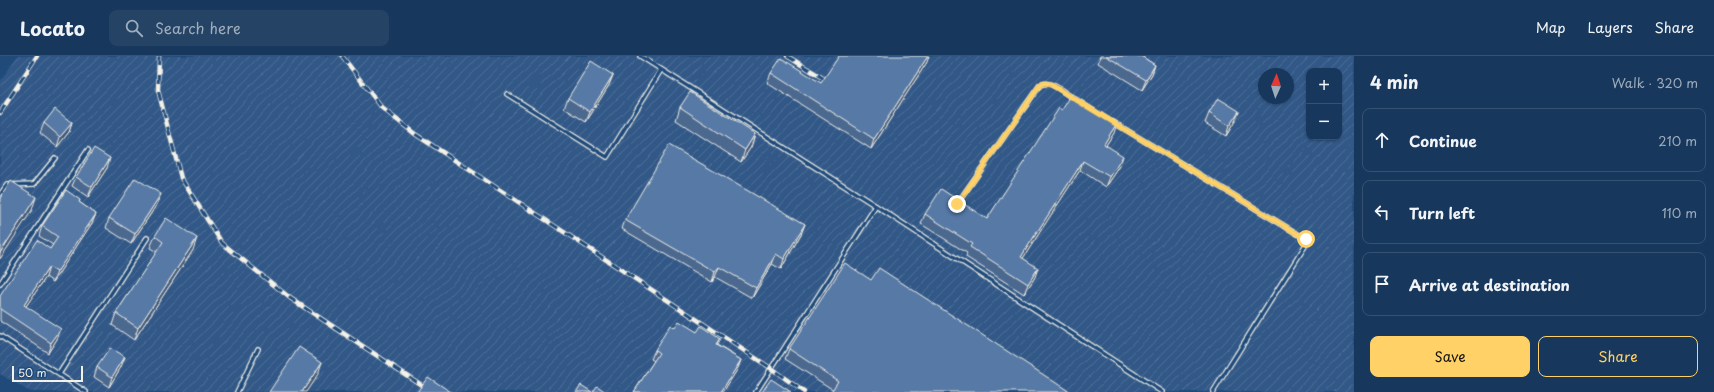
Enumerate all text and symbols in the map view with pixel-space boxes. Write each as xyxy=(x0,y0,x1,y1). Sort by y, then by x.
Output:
search box xyxy=(109,10,389,46)
text: Locato xyxy=(20,14,85,42)
text: Search here xyxy=(155,16,241,39)
icon: search xyxy=(123,17,145,39)
text: Map xyxy=(1536,17,1566,38)
text: Layers xyxy=(1588,17,1633,38)
text: Share xyxy=(1655,17,1694,38)
north arrow xyxy=(1258,68,1294,104)
map controls xyxy=(1306,68,1342,140)
button: + xyxy=(1306,68,1342,104)
text: 4 min xyxy=(1370,69,1418,95)
text: Walk · 320 m xyxy=(1612,73,1698,92)
button: − xyxy=(1306,104,1342,140)
icon: ahead xyxy=(1371,129,1393,151)
text: Continue xyxy=(1409,129,1477,152)
text: 210 m xyxy=(1658,131,1697,150)
route end xyxy=(948,195,966,213)
icon: left xyxy=(1371,201,1393,223)
text: Turn left xyxy=(1409,201,1475,224)
text: 110 m xyxy=(1662,203,1697,222)
route start xyxy=(1297,230,1315,248)
icon: arrive xyxy=(1371,273,1393,295)
text: Arrive at destination xyxy=(1409,273,1570,296)
button: Save xyxy=(1370,336,1530,377)
button: Share xyxy=(1538,336,1698,377)
scale bar xyxy=(12,364,83,383)
text: 50 m xyxy=(18,364,47,381)

